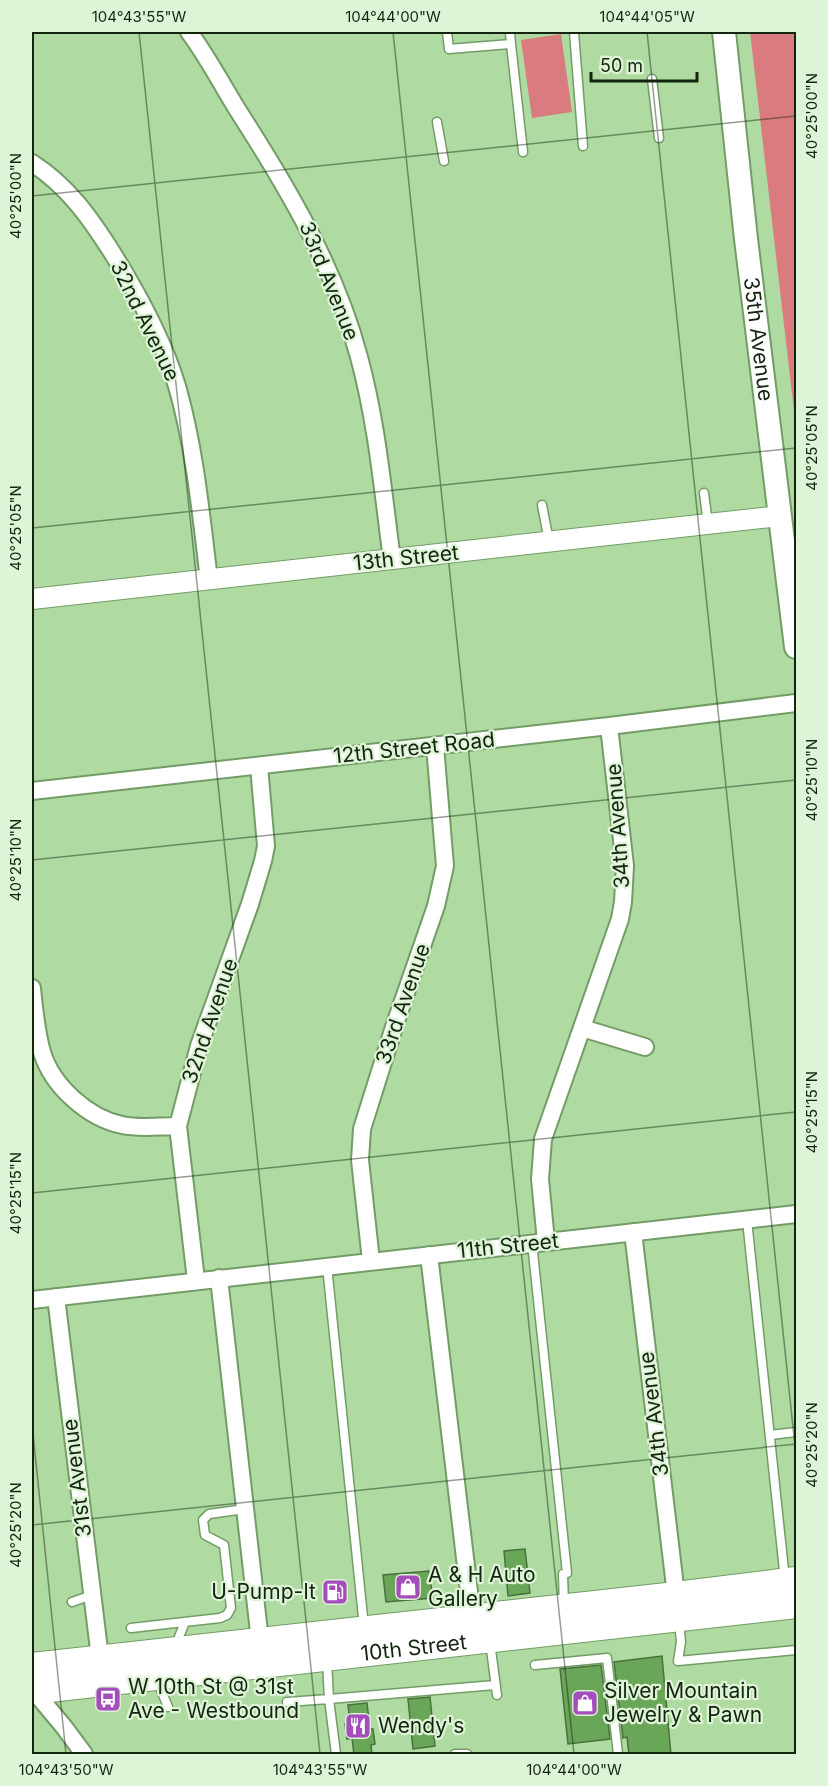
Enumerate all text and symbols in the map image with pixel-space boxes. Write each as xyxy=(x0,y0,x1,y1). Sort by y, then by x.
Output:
text: 104°43'55"W xyxy=(92,7,187,26)
text: 104°44'00"W xyxy=(345,7,441,26)
text: 104°44'05"W xyxy=(599,7,695,26)
scale bar xyxy=(591,45,698,83)
text: 50 m xyxy=(600,55,643,76)
text: 40°25'00"N xyxy=(802,73,821,159)
text: 40°25'00"N xyxy=(6,153,25,239)
street label: 33rd Avenue xyxy=(294,218,365,344)
street label: 32nd Avenue xyxy=(106,257,185,385)
street label: 35th Avenue xyxy=(739,276,779,402)
text: 40°25'05"N xyxy=(802,405,821,491)
text: 40°25'05"N xyxy=(6,485,25,571)
street label: 13th Street xyxy=(352,540,460,575)
street label: 12th Street Road xyxy=(332,727,496,768)
text: 40°25'10"N xyxy=(802,739,821,821)
street label: 34th Avenue xyxy=(601,763,634,890)
text: 40°25'10"N xyxy=(6,819,25,901)
street label: 33rd Avenue xyxy=(370,940,435,1067)
street label: 32nd Avenue xyxy=(176,955,243,1087)
text: 40°25'15"N xyxy=(802,1071,821,1153)
text: 40°25'15"N xyxy=(6,1152,25,1234)
street label: 11th Street xyxy=(456,1228,560,1263)
street label: 34th Avenue xyxy=(633,1350,674,1478)
text: 40°25'20"N xyxy=(802,1402,821,1488)
street label: 31st Avenue xyxy=(57,1417,96,1539)
text: 40°25'20"N xyxy=(6,1482,25,1568)
place label: A & H Auto Gallery xyxy=(428,1562,536,1611)
shop icon: A & H Auto Gallery xyxy=(393,1572,423,1602)
fuel station icon: U-Pump-It xyxy=(320,1577,350,1607)
place label: U-Pump-It xyxy=(211,1579,316,1604)
street label: 10th Street xyxy=(359,1629,468,1666)
place label: W 10th St @ 31st Ave - Westbound xyxy=(128,1674,299,1723)
place label: Silver Mountain Jewelry & Pawn xyxy=(604,1678,762,1727)
bus stop icon: W 10th St @ 31st Ave - Westbound xyxy=(93,1684,123,1714)
shop icon: Silver Mountain Jewelry & Pawn xyxy=(570,1688,600,1718)
restaurant icon: Wendy's xyxy=(343,1711,373,1741)
place label: Wendy's xyxy=(378,1713,464,1738)
text: 104°43'50"W xyxy=(19,1760,114,1779)
text: 104°43'55"W xyxy=(273,1760,368,1779)
text: 104°44'00"W xyxy=(526,1760,622,1779)

